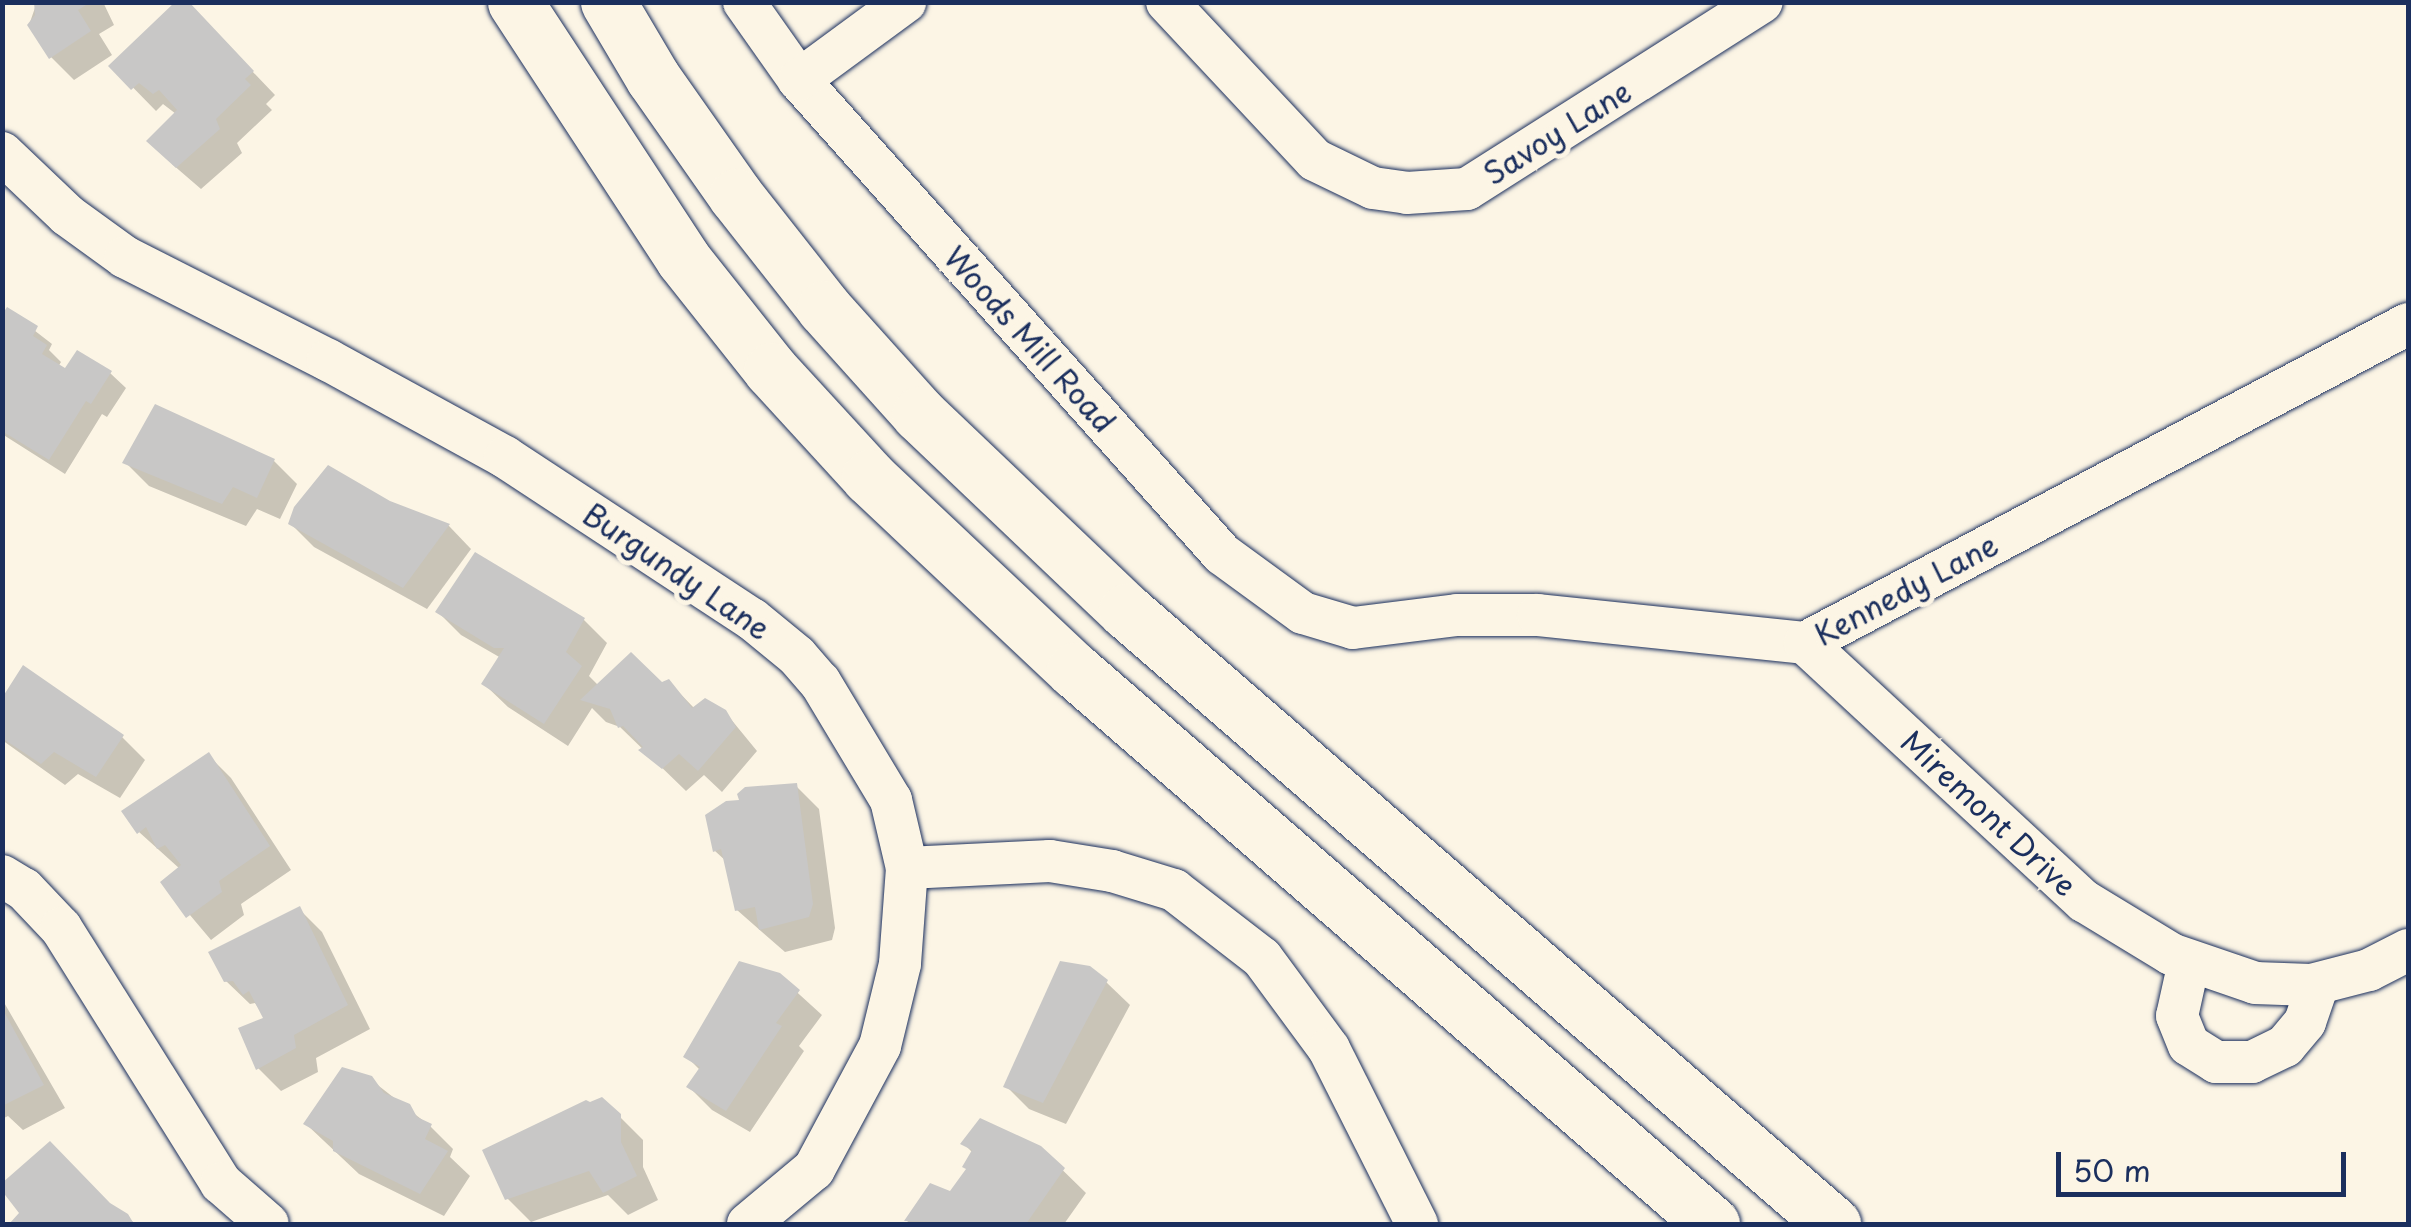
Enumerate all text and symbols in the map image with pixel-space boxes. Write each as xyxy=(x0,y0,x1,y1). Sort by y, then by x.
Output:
street label: Savoy Lane xyxy=(1477,73,1637,191)
street label: Woods Mill Road xyxy=(937,238,1123,440)
street label: Burgundy Lane xyxy=(577,495,777,647)
street label: Kennedy Lane xyxy=(1808,526,2004,652)
street label: Miremont Drive xyxy=(1894,722,2084,904)
scale bar xyxy=(2061,1132,2351,1194)
text: 50 m xyxy=(2073,1147,2151,1192)

